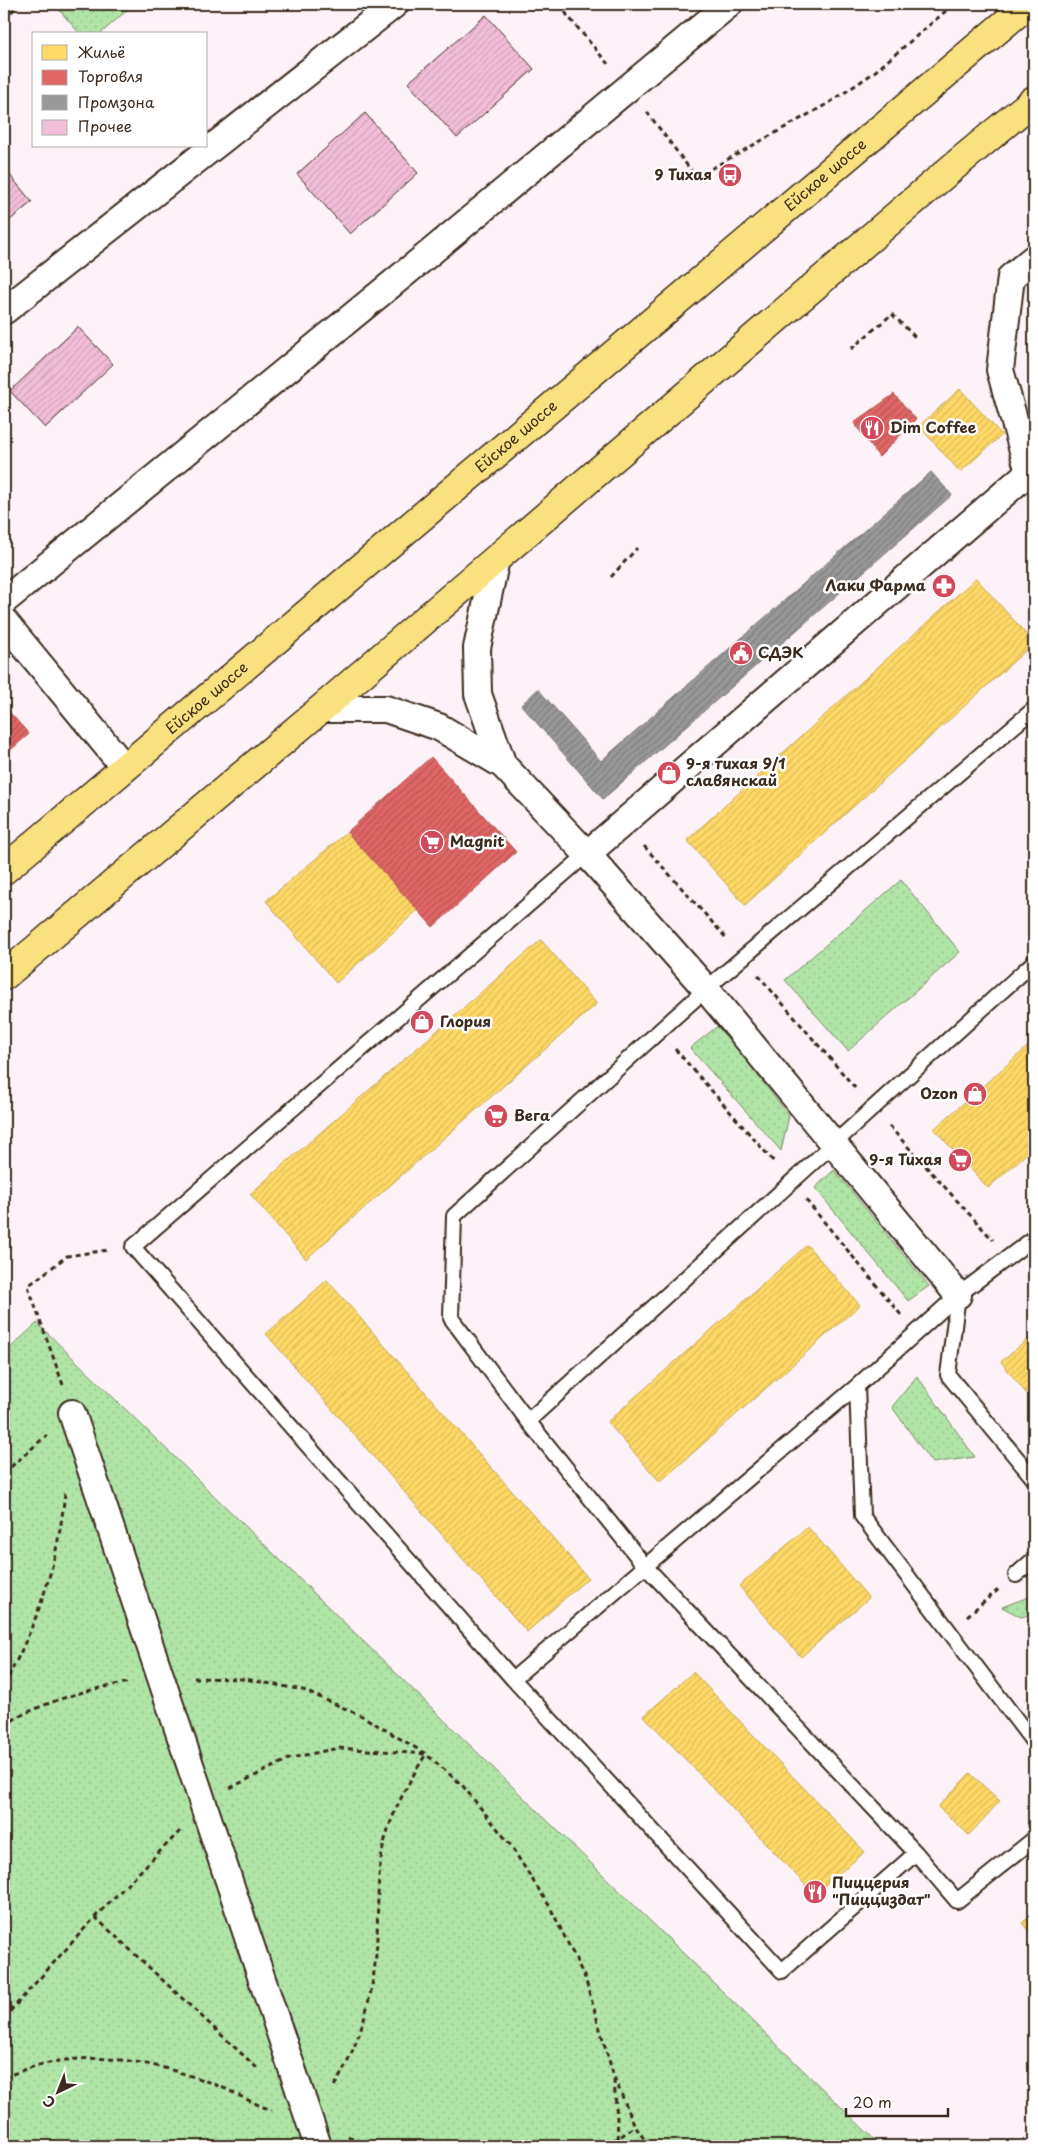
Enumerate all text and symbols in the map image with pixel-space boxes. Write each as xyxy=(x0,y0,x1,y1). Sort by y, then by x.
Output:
legend xyxy=(32,32,208,148)
text: Жильё xyxy=(77,40,125,63)
text: Торговля xyxy=(78,64,143,87)
text: Промзона xyxy=(78,90,155,113)
text: Прочее xyxy=(78,114,132,137)
street label: Ейское шоссе xyxy=(778,132,871,216)
place label: 9 Тихая xyxy=(655,162,712,185)
bus stop icon: 9 Тихая xyxy=(717,162,743,188)
street label: Ейское шоссе xyxy=(469,394,562,477)
restaurant icon: Dim Coffee xyxy=(859,415,885,441)
place label: Dim Coffee xyxy=(890,415,977,438)
place label: Лаки Фарма xyxy=(825,573,927,596)
pharmacy icon: Лаки Фарма xyxy=(931,573,957,599)
public building icon: СДЭК xyxy=(728,640,754,666)
place label: СДЭК xyxy=(758,640,803,663)
street label: Ейское шоссе xyxy=(160,655,252,739)
place label: 9-я тихая 9/1 славянскай xyxy=(686,751,785,791)
shop icon: 9-я тихая 9/1 славянскай xyxy=(656,760,682,786)
supermarket icon: Magnit xyxy=(419,829,445,855)
place label: Magnit xyxy=(450,829,505,852)
shop icon: Глория xyxy=(409,1009,435,1035)
place label: Глория xyxy=(440,1009,491,1032)
place label: Ozon xyxy=(920,1081,958,1104)
shop icon: Ozon xyxy=(962,1081,988,1107)
supermarket icon: Вега xyxy=(483,1103,509,1129)
place label: Вега xyxy=(514,1103,550,1126)
place label: 9-я Тихая xyxy=(869,1147,942,1170)
supermarket icon: 9-я Тихая xyxy=(947,1147,973,1173)
place label: Пиццерия "Пицциздат" xyxy=(832,1870,931,1910)
restaurant icon: Пиццерия "Пицциздат" xyxy=(802,1879,828,1905)
north arrow xyxy=(32,2068,82,2118)
scale bar xyxy=(846,2085,948,2117)
text: 20 m xyxy=(853,2090,892,2113)
text: С xyxy=(38,2091,60,2113)

